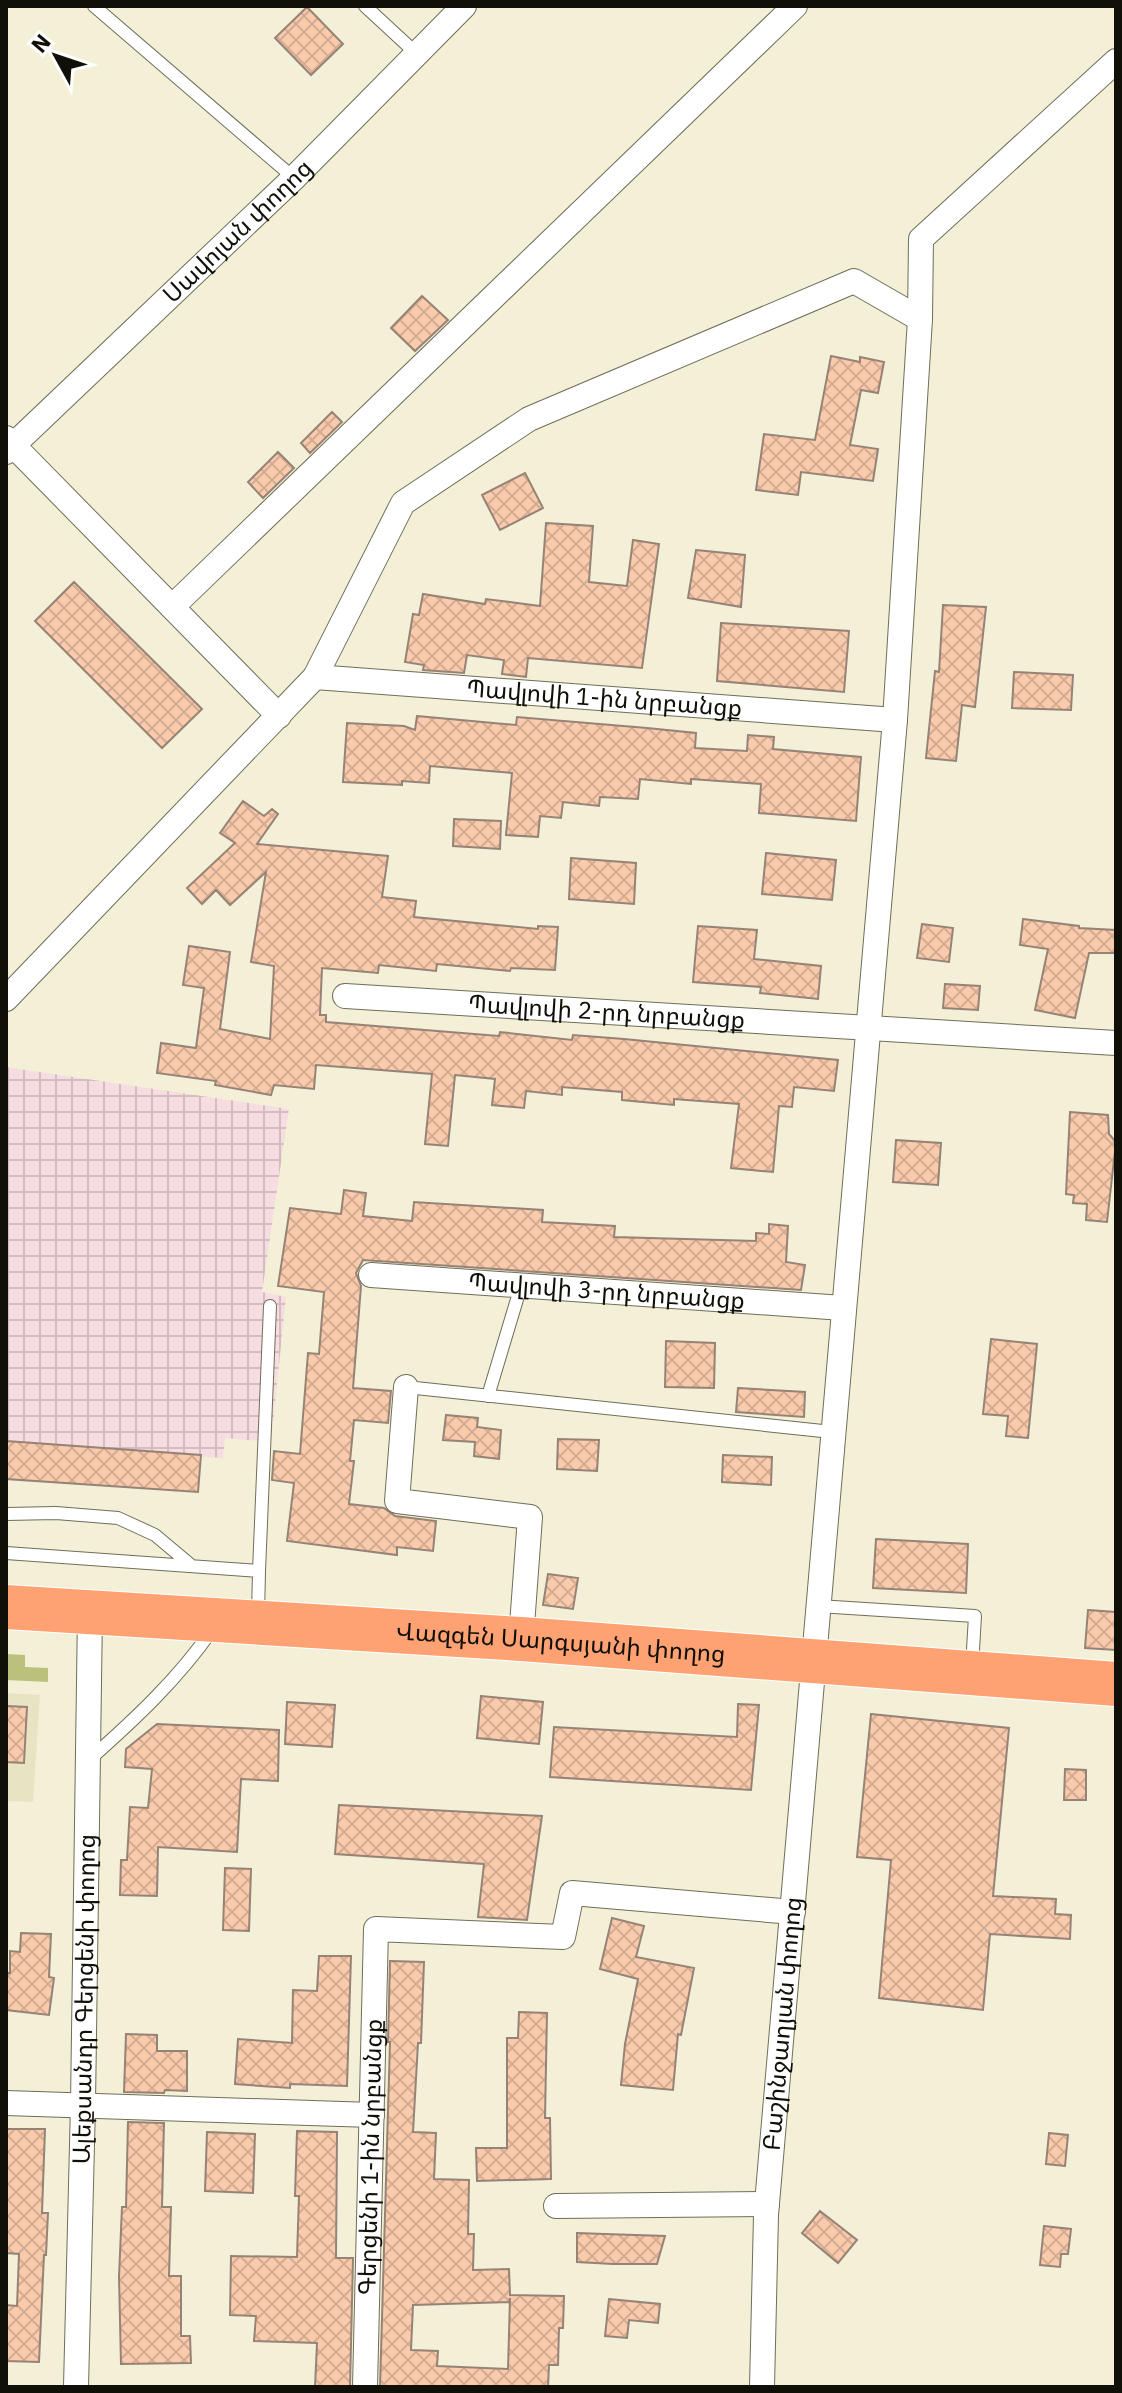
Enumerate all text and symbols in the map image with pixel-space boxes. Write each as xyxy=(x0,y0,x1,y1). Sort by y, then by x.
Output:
north arrow xyxy=(16,16,96,96)
text: N xyxy=(24,27,57,58)
street label: Սավոյան փողոց xyxy=(155,152,319,310)
street label: Պավլովի 1-ին նրբանցք xyxy=(465,671,743,724)
street label: Պավլովի 2-րդ նրբանցք xyxy=(467,987,746,1035)
street label: Պավլովի 3-րդ նրբանցք xyxy=(467,1265,746,1316)
street label: Վազգեն Սարգսյանի փողոց xyxy=(395,1614,727,1669)
street label: Ալեքսանդր Գերցենի փողոց xyxy=(65,1834,102,2165)
street label: Բաշինջաղյան փողոց xyxy=(755,1895,808,2152)
street label: Գերցենի 1-ին նրբանցք xyxy=(350,2018,389,2296)

